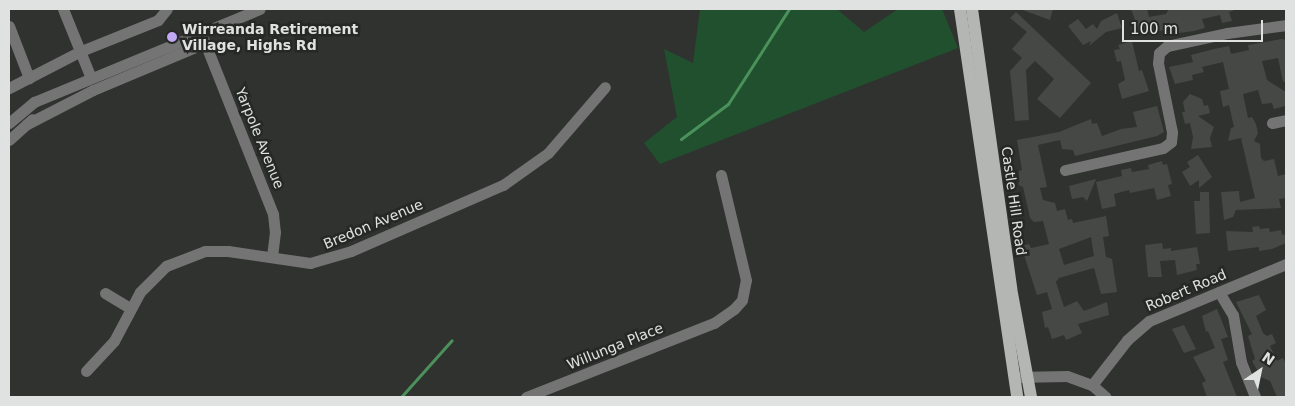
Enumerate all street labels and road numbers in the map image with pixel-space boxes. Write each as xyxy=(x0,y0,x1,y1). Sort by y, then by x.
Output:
street label: Yarpole Avenue xyxy=(232,85,288,191)
street label: Castle Hill Road xyxy=(998,145,1030,257)
street label: Bredon Avenue xyxy=(321,195,425,253)
street label: Robert Road xyxy=(1143,265,1229,315)
street label: Willunga Place xyxy=(565,319,665,373)

